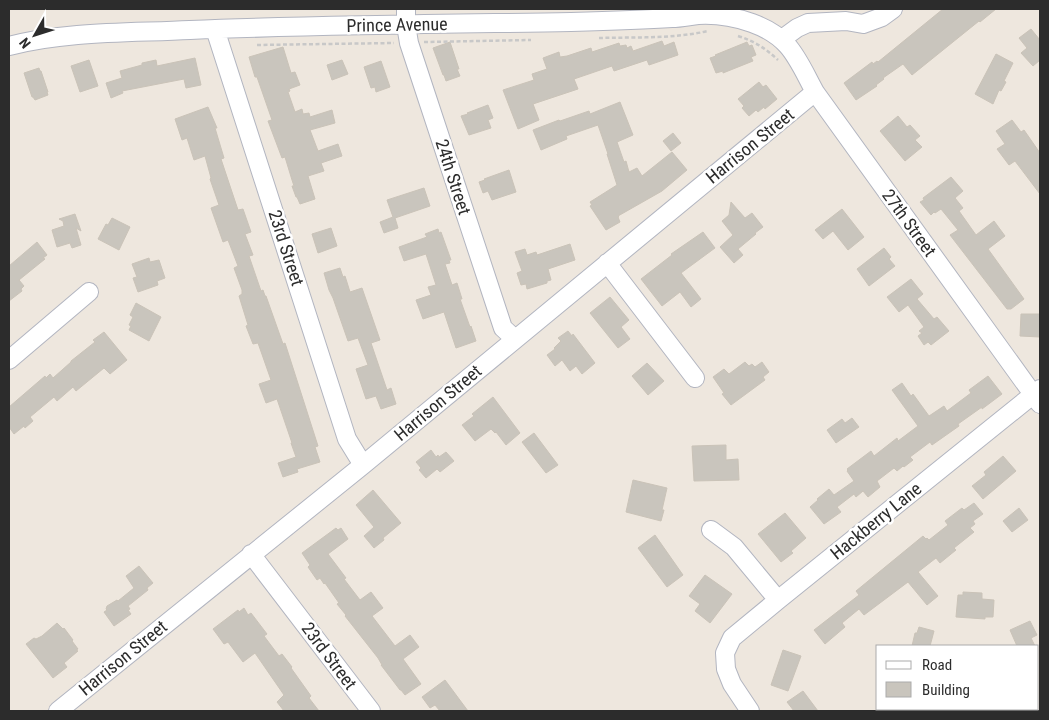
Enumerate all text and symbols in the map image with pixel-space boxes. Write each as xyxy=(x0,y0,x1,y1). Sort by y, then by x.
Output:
north arrow xyxy=(10,10,60,60)
street label: Prince Avenue xyxy=(346,13,448,36)
text: N xyxy=(16,35,34,52)
street label: Harrison Street xyxy=(701,104,798,187)
street label: 24th Street xyxy=(431,136,476,217)
street label: 27th Street xyxy=(878,185,941,260)
street label: 23rd Street xyxy=(264,207,309,288)
street label: Harrison Street xyxy=(390,360,485,445)
street label: Hackberry Lane xyxy=(826,478,925,564)
street label: Harrison Street xyxy=(74,616,171,699)
street label: 23rd Street xyxy=(297,618,361,693)
legend xyxy=(876,645,1039,710)
text: Road xyxy=(922,656,952,674)
text: Building xyxy=(922,681,970,699)

